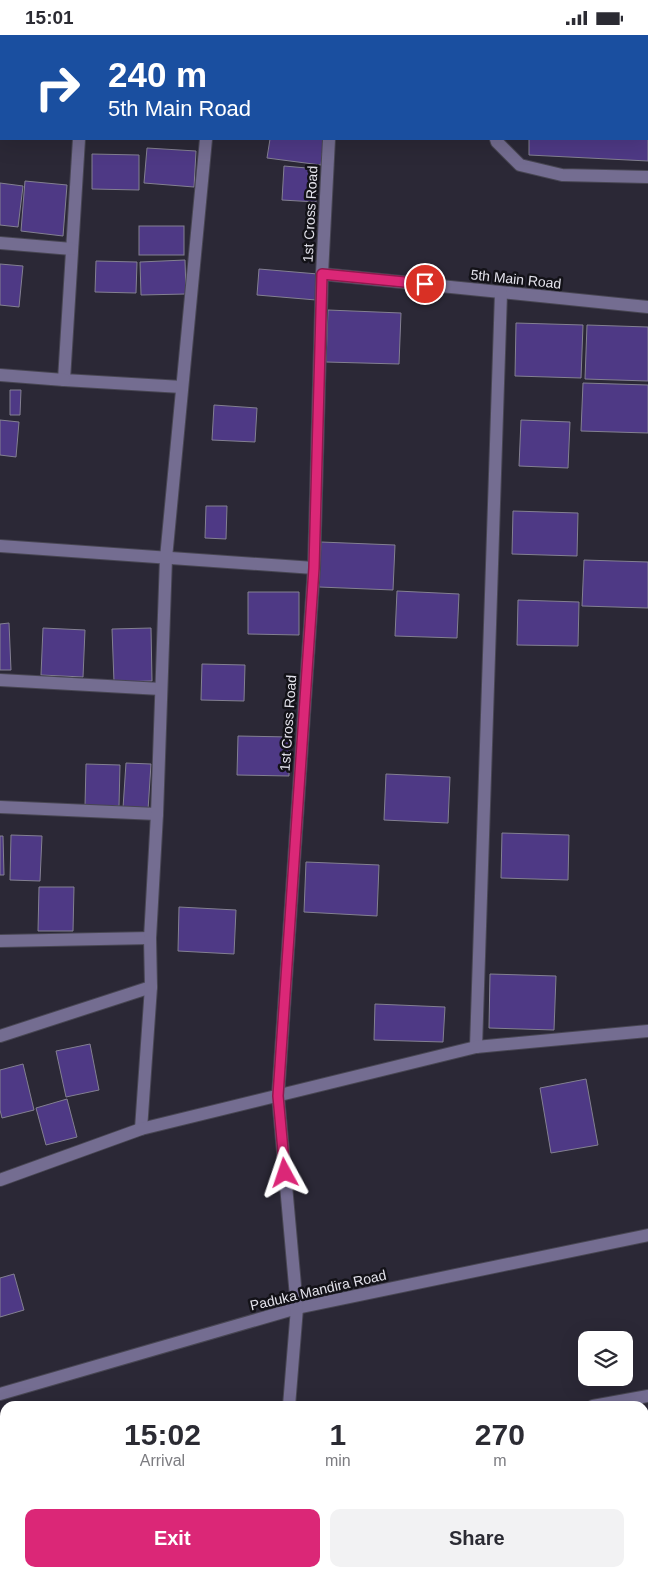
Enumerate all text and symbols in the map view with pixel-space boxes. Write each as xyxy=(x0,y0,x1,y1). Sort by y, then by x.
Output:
text: 15:01 xyxy=(25,7,74,28)
icon: right xyxy=(25,55,90,120)
text: 240 m xyxy=(108,55,207,94)
text: 5th Main Road xyxy=(108,96,251,121)
street label: 1st Cross Road xyxy=(299,165,321,263)
pin xyxy=(404,263,446,305)
street label: 5th Main Road xyxy=(470,266,562,292)
icon: arrive xyxy=(411,270,439,298)
street label: 1st Cross Road xyxy=(277,674,299,772)
position arrow xyxy=(258,1146,310,1198)
street label: Paduka Mandira Road xyxy=(248,1267,388,1313)
map controls xyxy=(578,1331,633,1386)
button: layers xyxy=(578,1331,633,1386)
text: 15:02 xyxy=(124,1418,201,1451)
text: 1 xyxy=(329,1418,346,1451)
text: 270 xyxy=(475,1418,525,1451)
text: Arrival xyxy=(140,1452,185,1469)
text: min xyxy=(325,1452,351,1469)
text: m xyxy=(493,1452,506,1469)
button: Exit xyxy=(25,1509,320,1567)
button: Share xyxy=(330,1509,624,1567)

